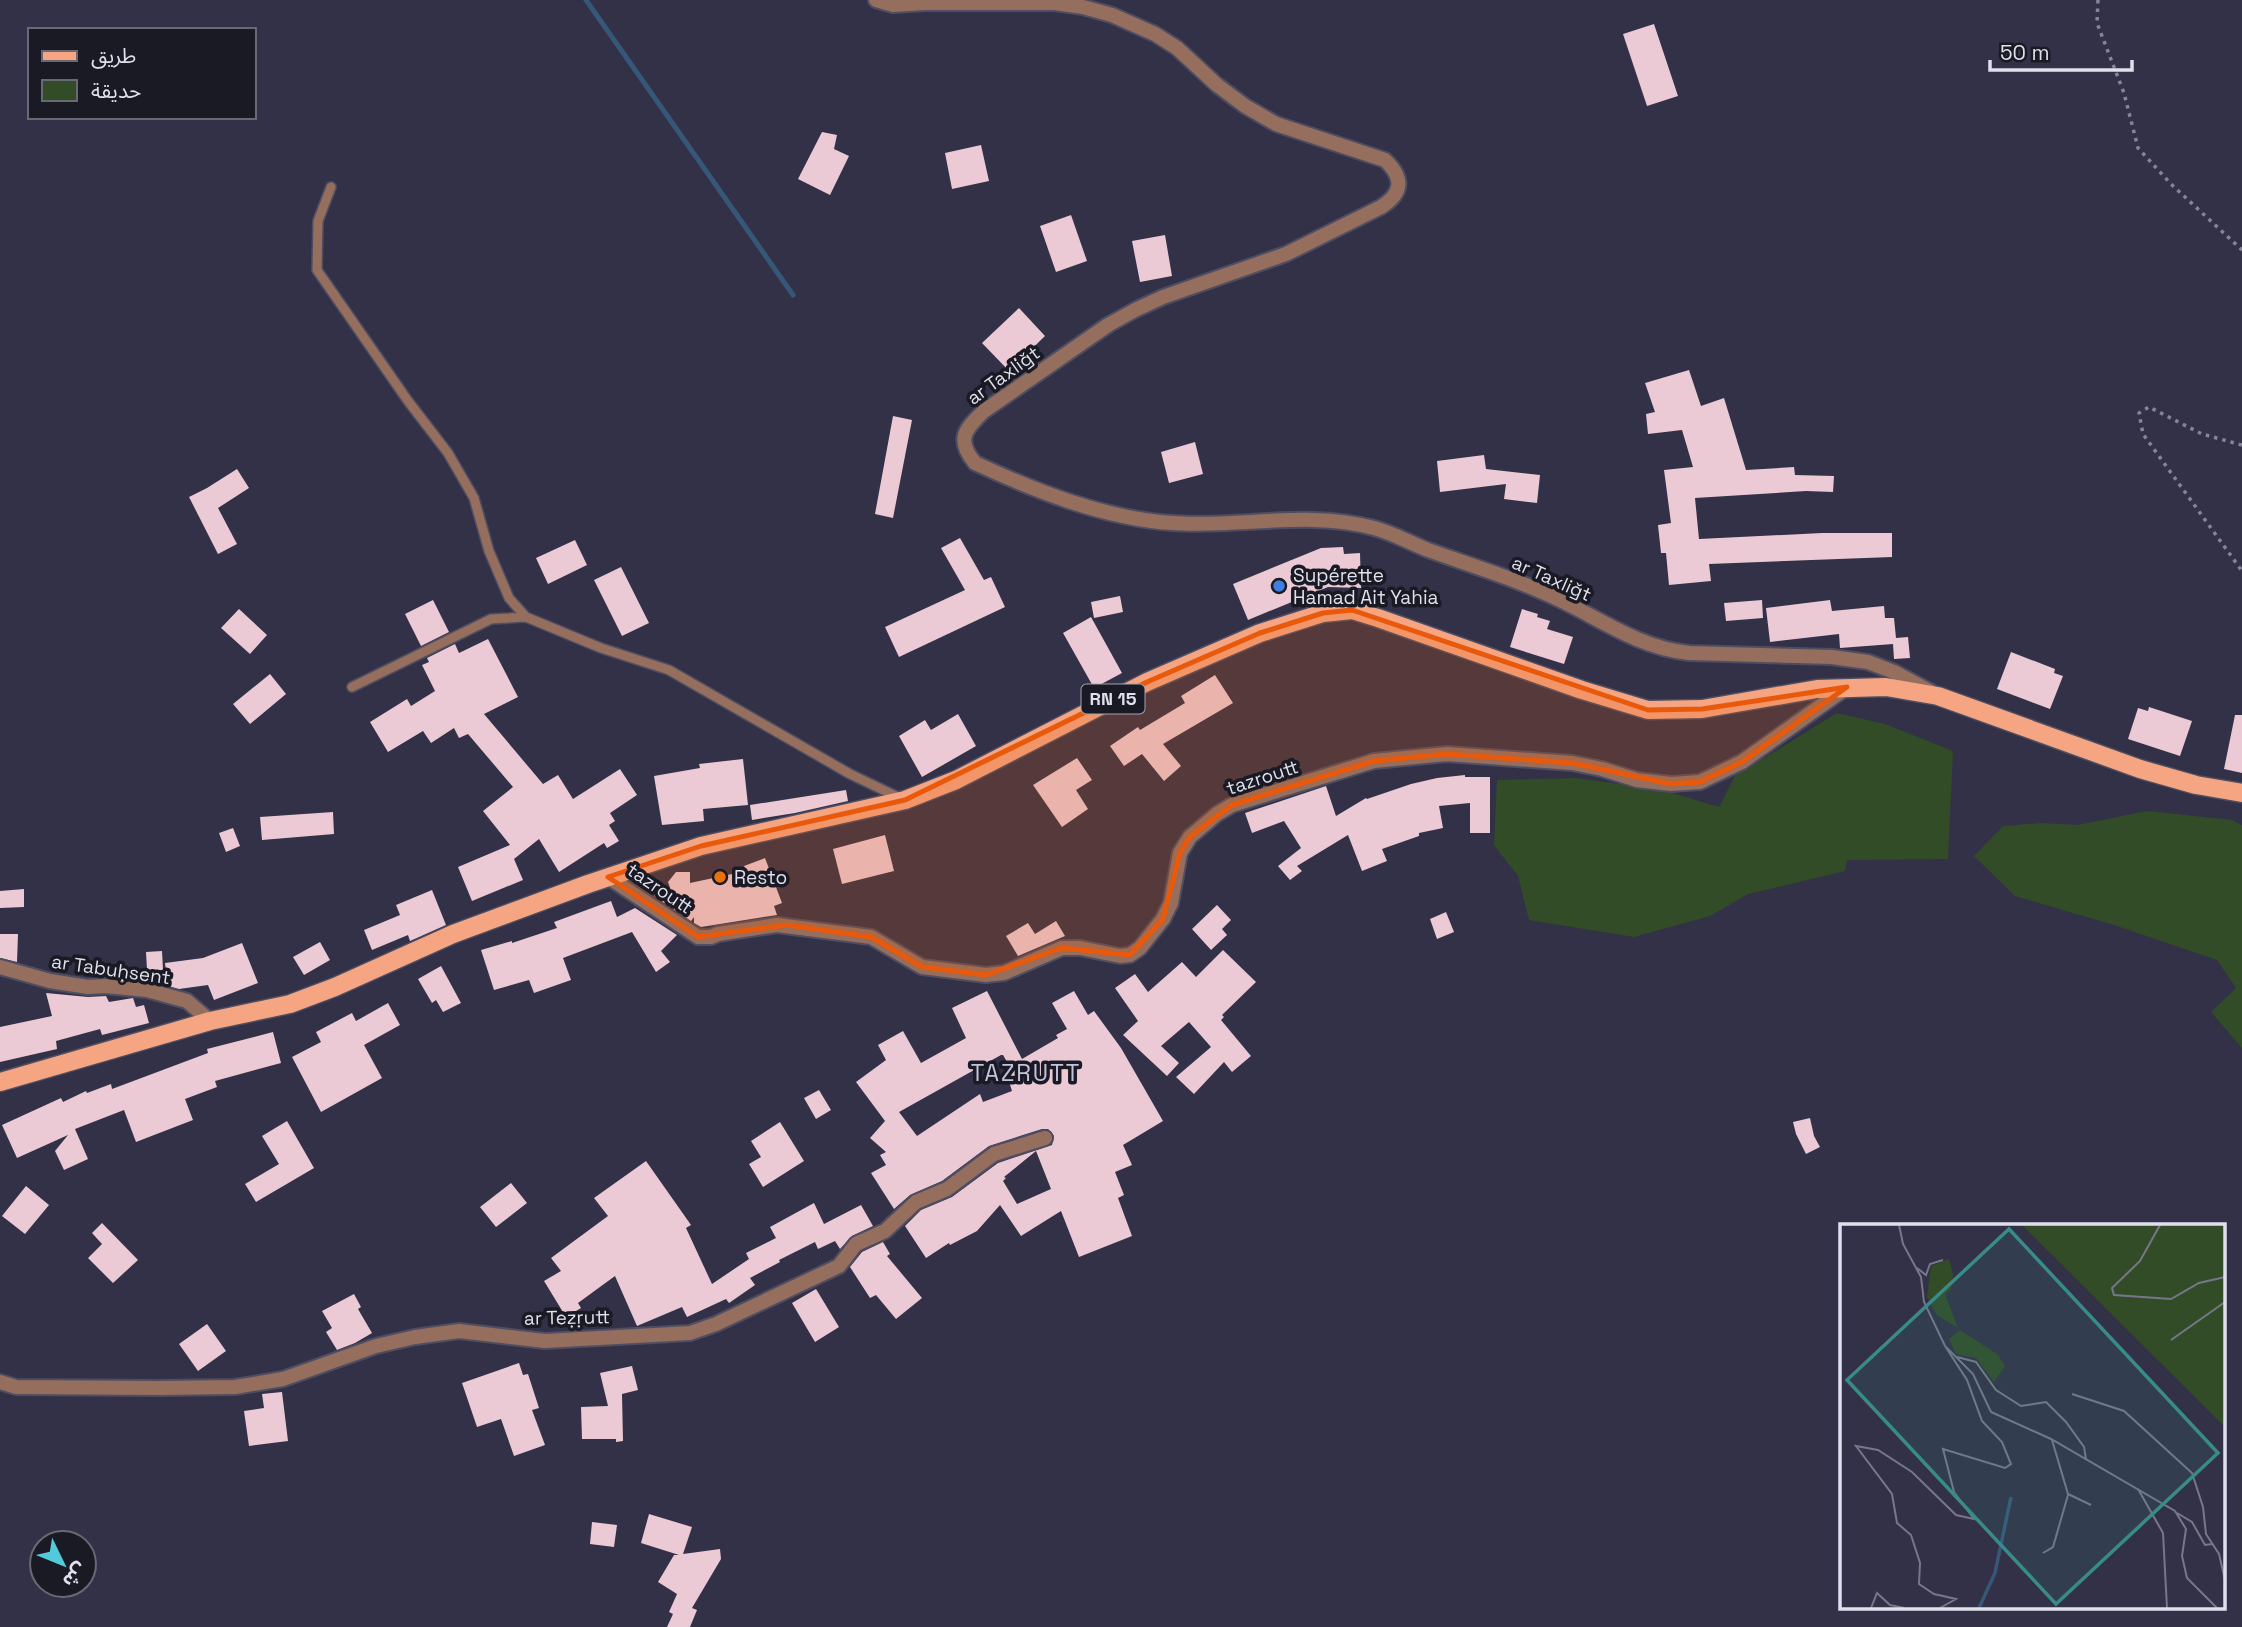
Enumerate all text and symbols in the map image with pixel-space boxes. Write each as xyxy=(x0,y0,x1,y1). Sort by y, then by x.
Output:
legend xyxy=(28,28,256,119)
scale bar xyxy=(1990,28,2132,72)
text: 50 m xyxy=(2000,39,2050,66)
text: طريق xyxy=(91,42,136,69)
text: حديقة xyxy=(91,77,141,104)
street label: ar Taxliǧt xyxy=(962,340,1045,410)
street label: ar Taxliǧt xyxy=(1508,550,1595,607)
place label: Supérette Hamad Ait Yahia xyxy=(1293,563,1439,610)
marker: Supérette Hamad Ait Yahia xyxy=(1271,578,1287,594)
road number: RN 15 xyxy=(1082,684,1144,714)
street label: tazroutt xyxy=(1223,754,1301,801)
street label: tazroutt xyxy=(622,857,698,920)
place label: Resto xyxy=(734,865,787,890)
marker: Resto xyxy=(712,869,728,885)
street label: ar Tabuḥsent xyxy=(50,949,172,990)
district label: TAZRUTT xyxy=(971,1058,1081,1088)
inset map xyxy=(1840,1224,2224,1610)
street label: ar Teẓṛutt xyxy=(524,1304,610,1331)
north arrow xyxy=(28,1529,98,1599)
text: ش xyxy=(57,1557,93,1593)

